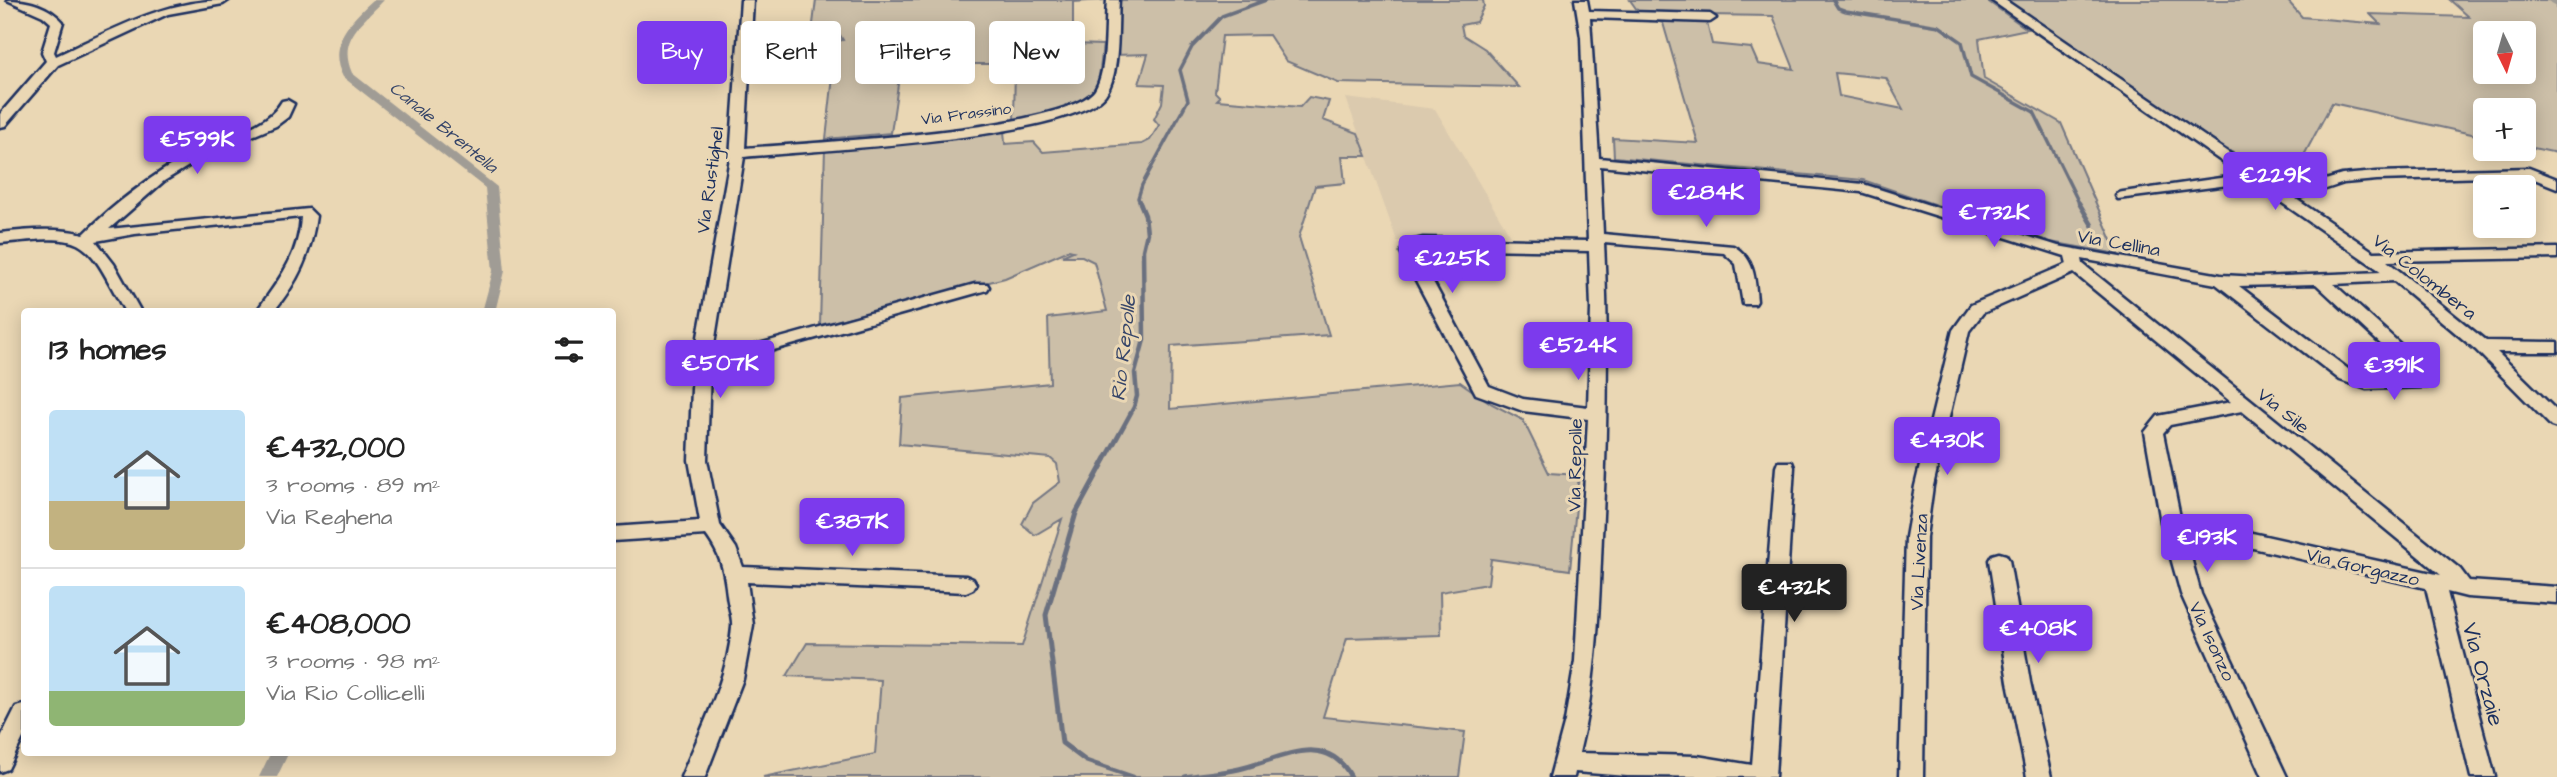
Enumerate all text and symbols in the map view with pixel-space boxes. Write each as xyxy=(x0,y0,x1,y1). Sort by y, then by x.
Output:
chip: Buy xyxy=(637,21,727,84)
chip: Rent xyxy=(741,21,841,84)
chip: Filters xyxy=(855,21,975,84)
chip: New xyxy=(989,21,1085,84)
north arrow xyxy=(2473,21,2536,84)
map controls xyxy=(2473,21,2536,238)
water label: Canale Brentella xyxy=(384,76,504,180)
street label: Via Frassino xyxy=(920,98,1012,130)
button: + xyxy=(2473,98,2536,161)
pin: €599K xyxy=(148,116,246,176)
text: €599K xyxy=(160,123,234,155)
street label: Via Rustighel xyxy=(690,125,732,236)
pin: €229K xyxy=(2226,152,2324,212)
text: €229K xyxy=(2239,159,2311,191)
pin: €284K xyxy=(1657,170,1755,229)
button: − xyxy=(2473,175,2536,238)
text: €284K xyxy=(1668,176,1744,208)
pin: €732K xyxy=(1945,190,2043,249)
text: €732K xyxy=(1958,196,2030,228)
street label: Via Cellina xyxy=(2075,223,2163,264)
street label: Via Colombera xyxy=(2366,228,2482,327)
pin: €225K xyxy=(1403,236,1501,295)
text: €225K xyxy=(1415,242,1489,274)
water label: Rio Repolle xyxy=(1104,292,1144,402)
pin: €524K xyxy=(1529,322,1627,382)
text: 13 homes xyxy=(49,329,166,371)
text: €524K xyxy=(1539,329,1617,361)
icon: filters xyxy=(550,331,588,369)
pin: €507K xyxy=(671,340,769,400)
pin: €391K xyxy=(2345,342,2443,402)
text: €507K xyxy=(681,347,759,379)
text: €391K xyxy=(2364,349,2424,381)
street label: Via Sile xyxy=(2251,382,2315,441)
street label: Via Repolle xyxy=(1561,418,1590,512)
pin: €430K xyxy=(1898,418,1996,477)
text: €430K xyxy=(1910,424,1984,456)
text: €432,000 xyxy=(266,427,405,469)
icon: home xyxy=(105,438,189,522)
text: 3 rooms · 89 m² xyxy=(266,469,440,501)
pin: €387K xyxy=(803,498,901,558)
text: Via Reghena xyxy=(266,501,393,533)
text: €387K xyxy=(816,505,888,537)
street label: Via Livenza xyxy=(1903,513,1936,611)
pin: €193K xyxy=(2158,514,2256,574)
text: €193K xyxy=(2177,521,2237,553)
street label: Via Gorgazzo xyxy=(2303,541,2422,595)
pin: €432K xyxy=(1745,564,1843,624)
text: €432K xyxy=(1758,571,1830,603)
street label: Via Isonzo xyxy=(2181,598,2242,686)
text: €408,000 xyxy=(266,603,411,645)
pin: €408K xyxy=(1989,606,2087,665)
text: €408K xyxy=(1999,612,2077,644)
icon: home xyxy=(105,614,189,698)
street label: Via Orzaie xyxy=(2454,619,2512,730)
text: 3 rooms · 98 m² xyxy=(266,645,440,677)
text: Via Rio Collicelli xyxy=(266,677,424,709)

